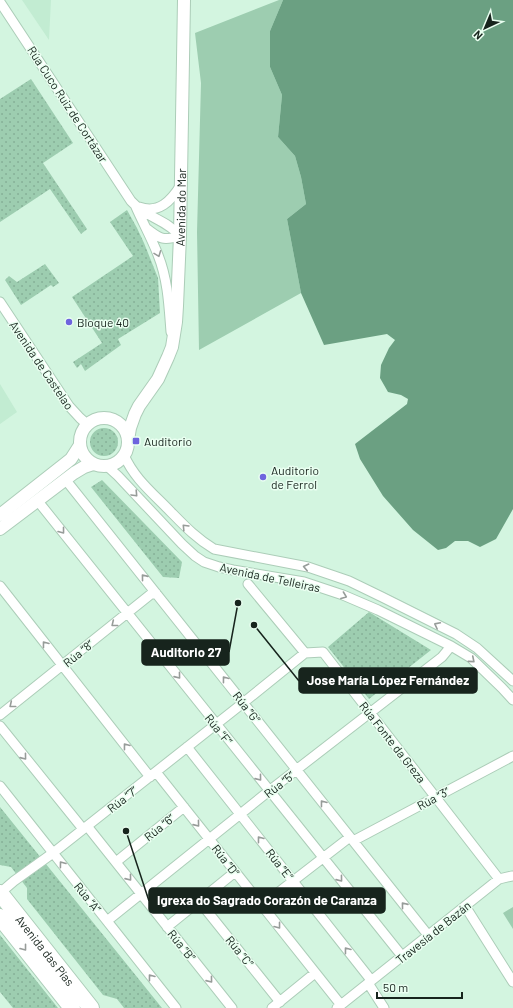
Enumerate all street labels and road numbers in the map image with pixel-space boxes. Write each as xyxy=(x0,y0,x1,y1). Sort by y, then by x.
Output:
street label: Rúa Cuco Ruiz de Cortázar xyxy=(25,43,111,165)
street label: Avenida do Mar xyxy=(173,168,188,247)
street label: Avenida de Castelao xyxy=(7,318,77,412)
street label: Avenida de Telleiras xyxy=(218,560,322,595)
street label: Rúa “8” xyxy=(60,636,97,669)
street label: Rúa “G” xyxy=(230,688,264,726)
street label: Rúa Fonte da Greza xyxy=(357,699,429,785)
street label: Rúa “F” xyxy=(202,711,236,748)
street label: Rúa “5” xyxy=(261,767,298,800)
street label: Rúa “7” xyxy=(104,782,140,815)
street label: Rúa “3” xyxy=(414,783,452,812)
street label: Rúa “6” xyxy=(141,810,178,843)
street label: Rúa “D” xyxy=(209,841,243,879)
street label: Rúa “E” xyxy=(263,846,297,883)
street label: Rúa “A” xyxy=(72,879,105,916)
street label: Travesía de Bazán xyxy=(393,898,473,966)
street label: Avenida das Pías xyxy=(13,912,78,988)
street label: Rúa “B” xyxy=(165,926,199,964)
street label: Rúa “C” xyxy=(223,933,257,970)

